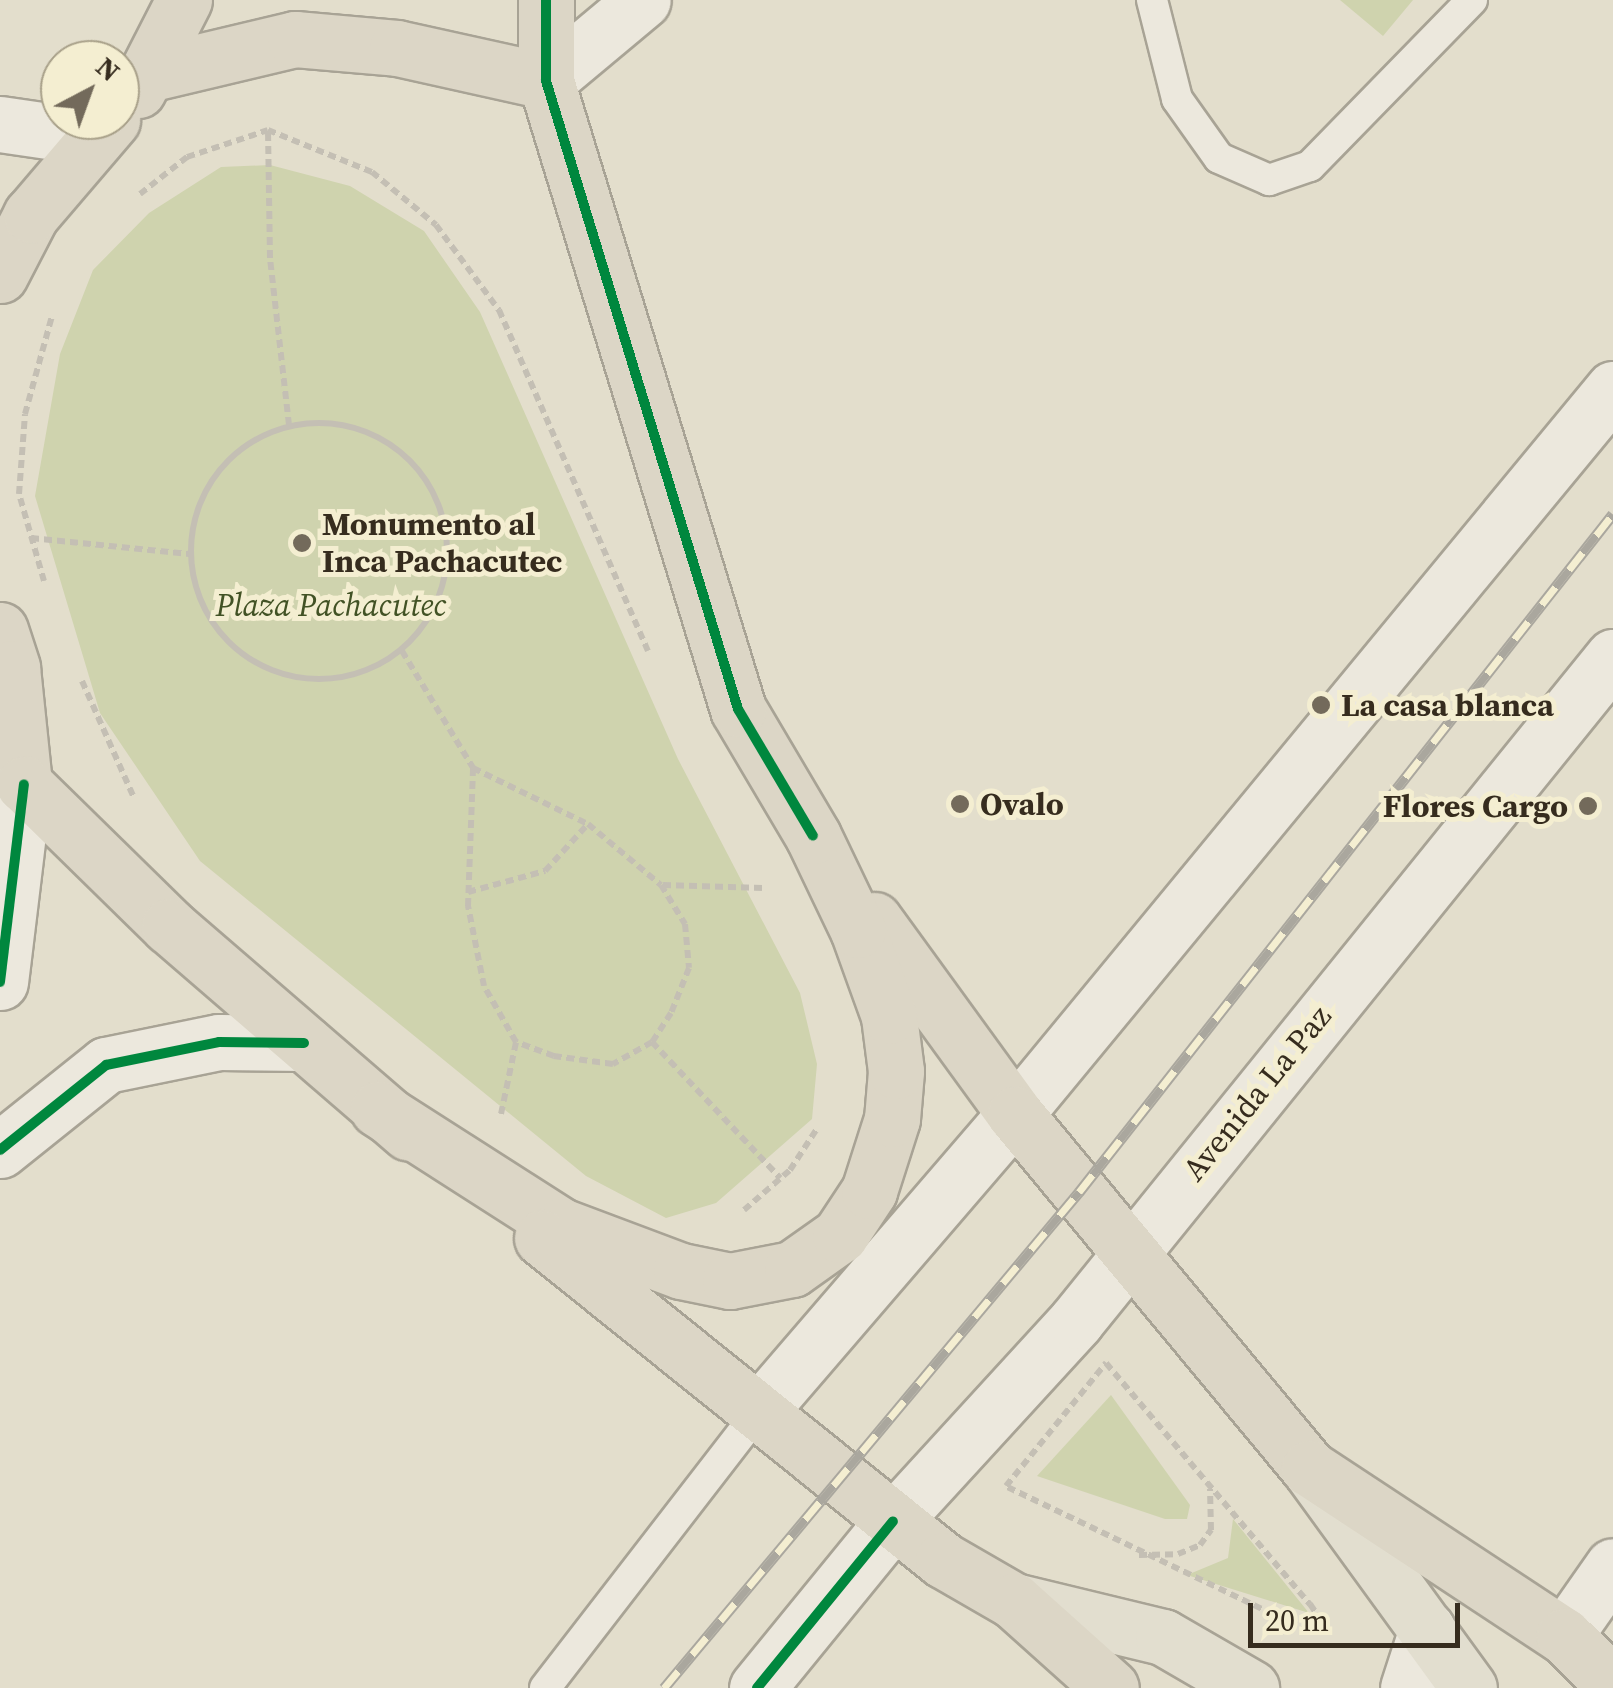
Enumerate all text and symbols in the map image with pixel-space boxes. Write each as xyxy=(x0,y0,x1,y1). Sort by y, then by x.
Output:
north arrow xyxy=(40,40,140,140)
text: N xyxy=(88,48,129,90)
place label: Monumento al Inca Pachacutec xyxy=(322,506,562,581)
marker: Monumento al Inca Pachacutec xyxy=(291,532,313,554)
park label: Plaza Pachacutec xyxy=(215,586,447,624)
place label: La casa blanca xyxy=(1341,686,1554,724)
marker: La casa blanca xyxy=(1310,694,1332,716)
place label: Ovalo xyxy=(980,785,1064,823)
place label: Flores Cargo xyxy=(1383,787,1568,825)
marker: Ovalo xyxy=(949,793,971,815)
marker: Flores Cargo xyxy=(1577,795,1599,817)
street label: Avenida La Paz xyxy=(1175,998,1339,1188)
scale bar xyxy=(1253,1583,1466,1645)
text: 20 m xyxy=(1265,1600,1329,1641)

